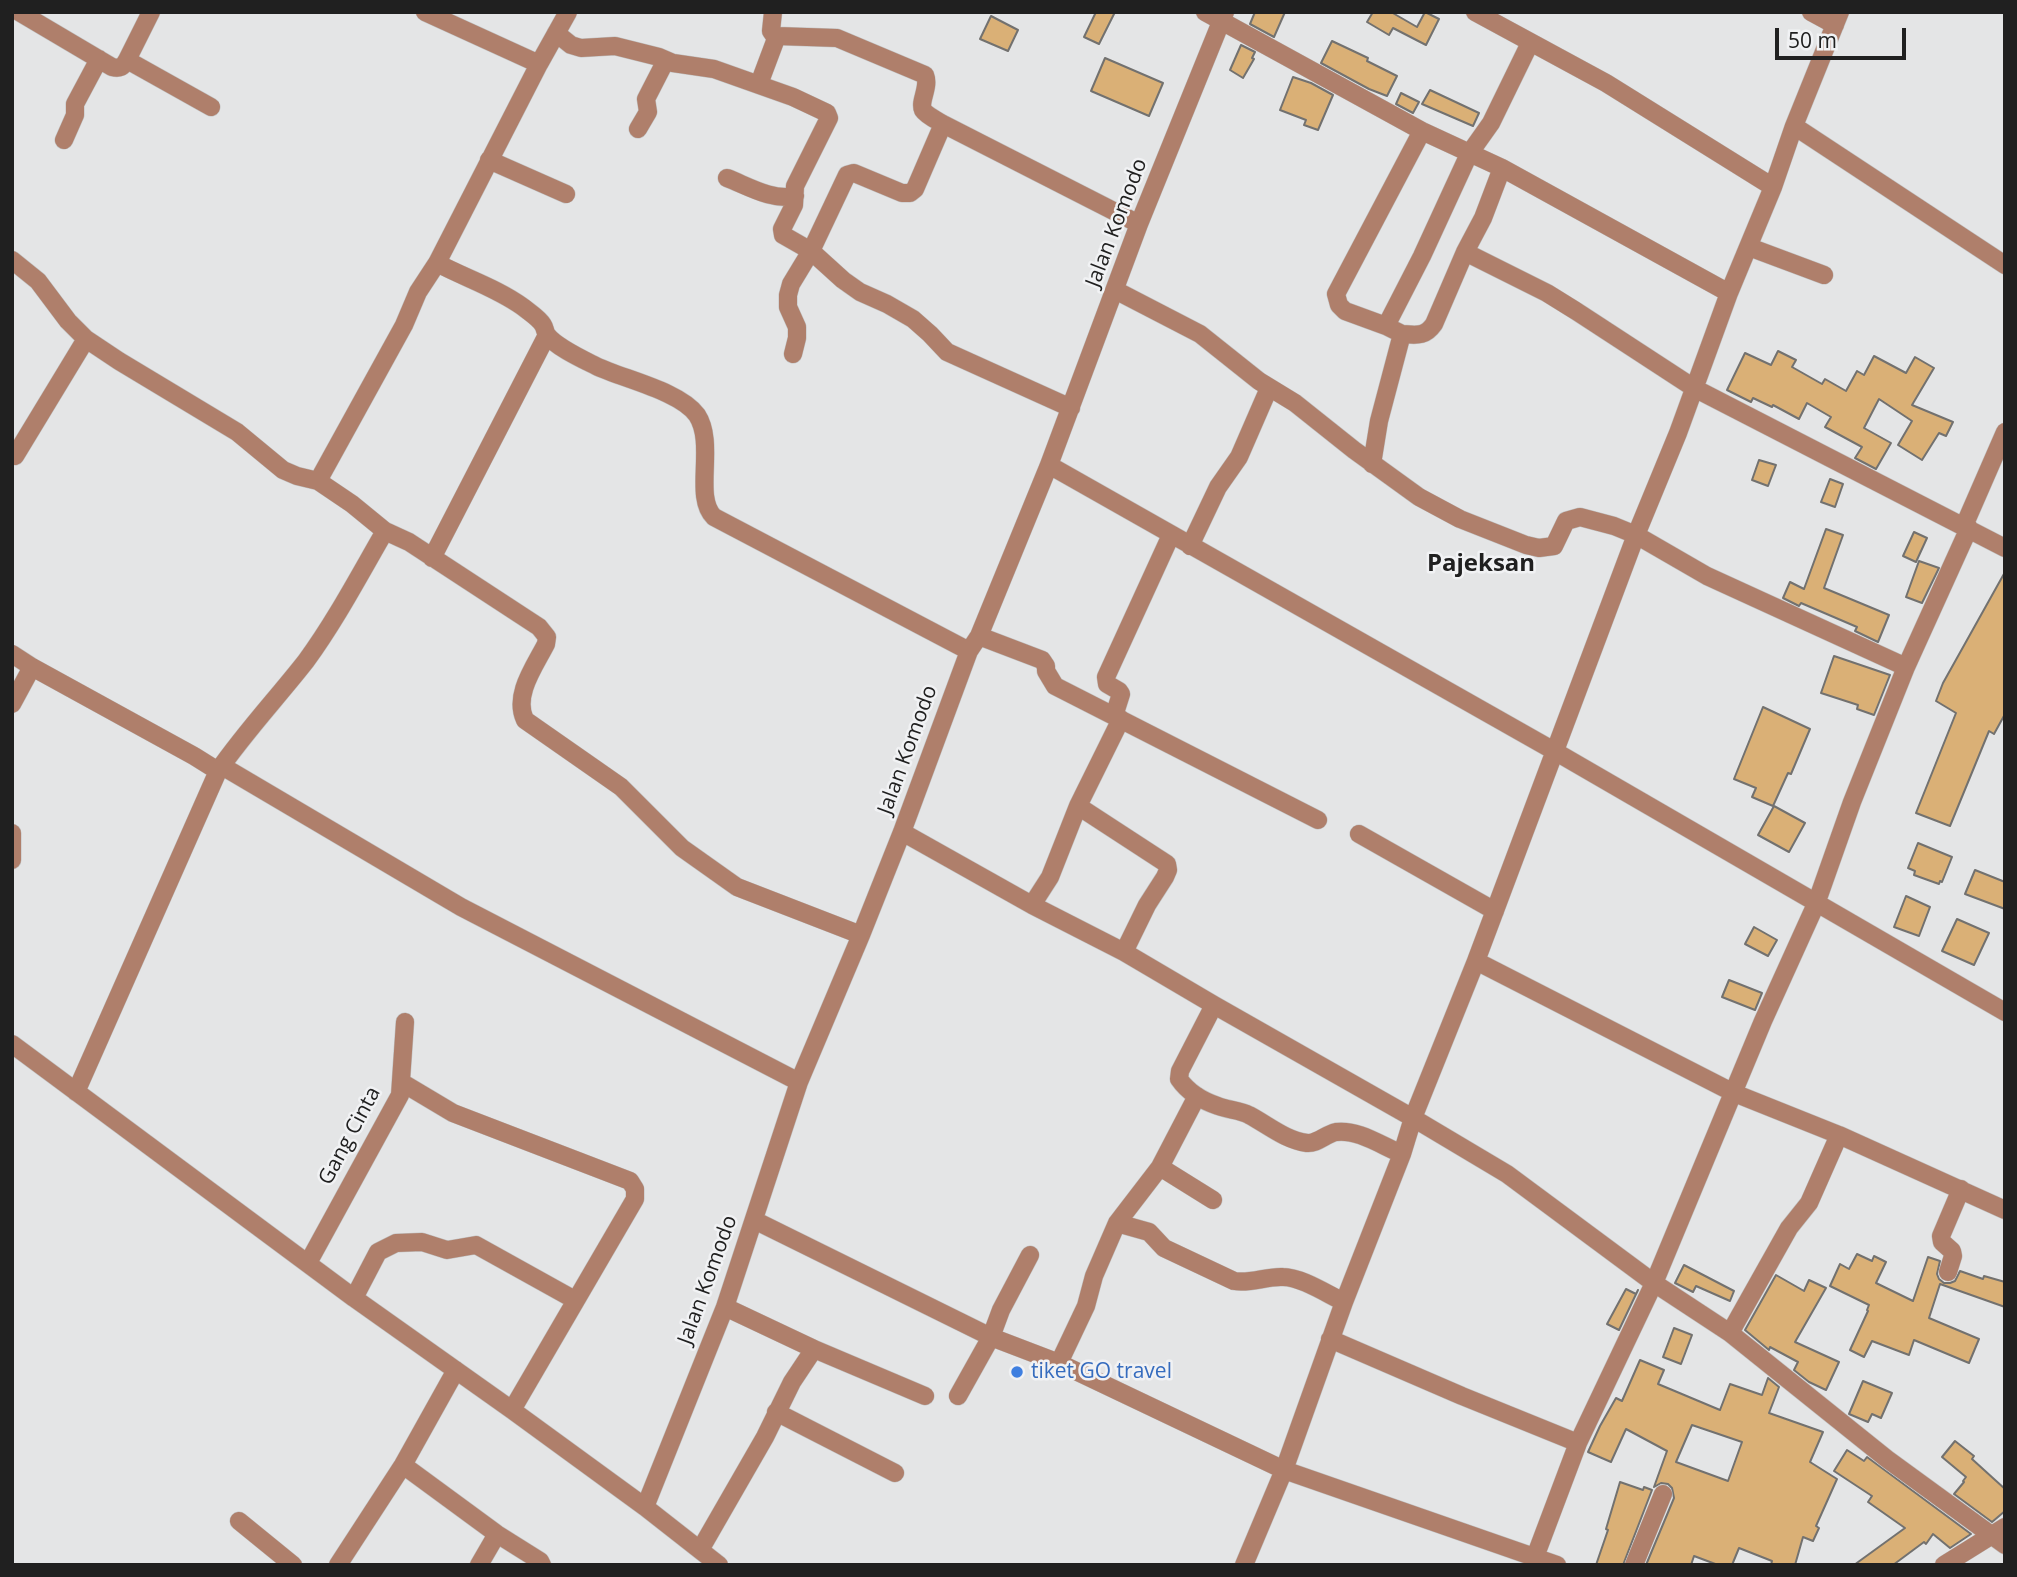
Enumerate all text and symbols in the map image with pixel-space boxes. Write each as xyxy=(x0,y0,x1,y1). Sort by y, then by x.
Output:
scale bar xyxy=(1779,14,1910,58)
text: 50 m xyxy=(1788,26,1837,54)
street label: Jalan Komodo xyxy=(1081,155,1153,291)
district label: Pajeksan xyxy=(1427,550,1535,578)
street label: Jalan Komodo xyxy=(873,682,943,818)
street label: Gang Cinta xyxy=(314,1083,386,1189)
street label: Jalan Komodo xyxy=(673,1212,743,1348)
place label: tiket GO travel xyxy=(1031,1359,1172,1385)
marker: tiket GO travel xyxy=(1009,1364,1025,1380)

